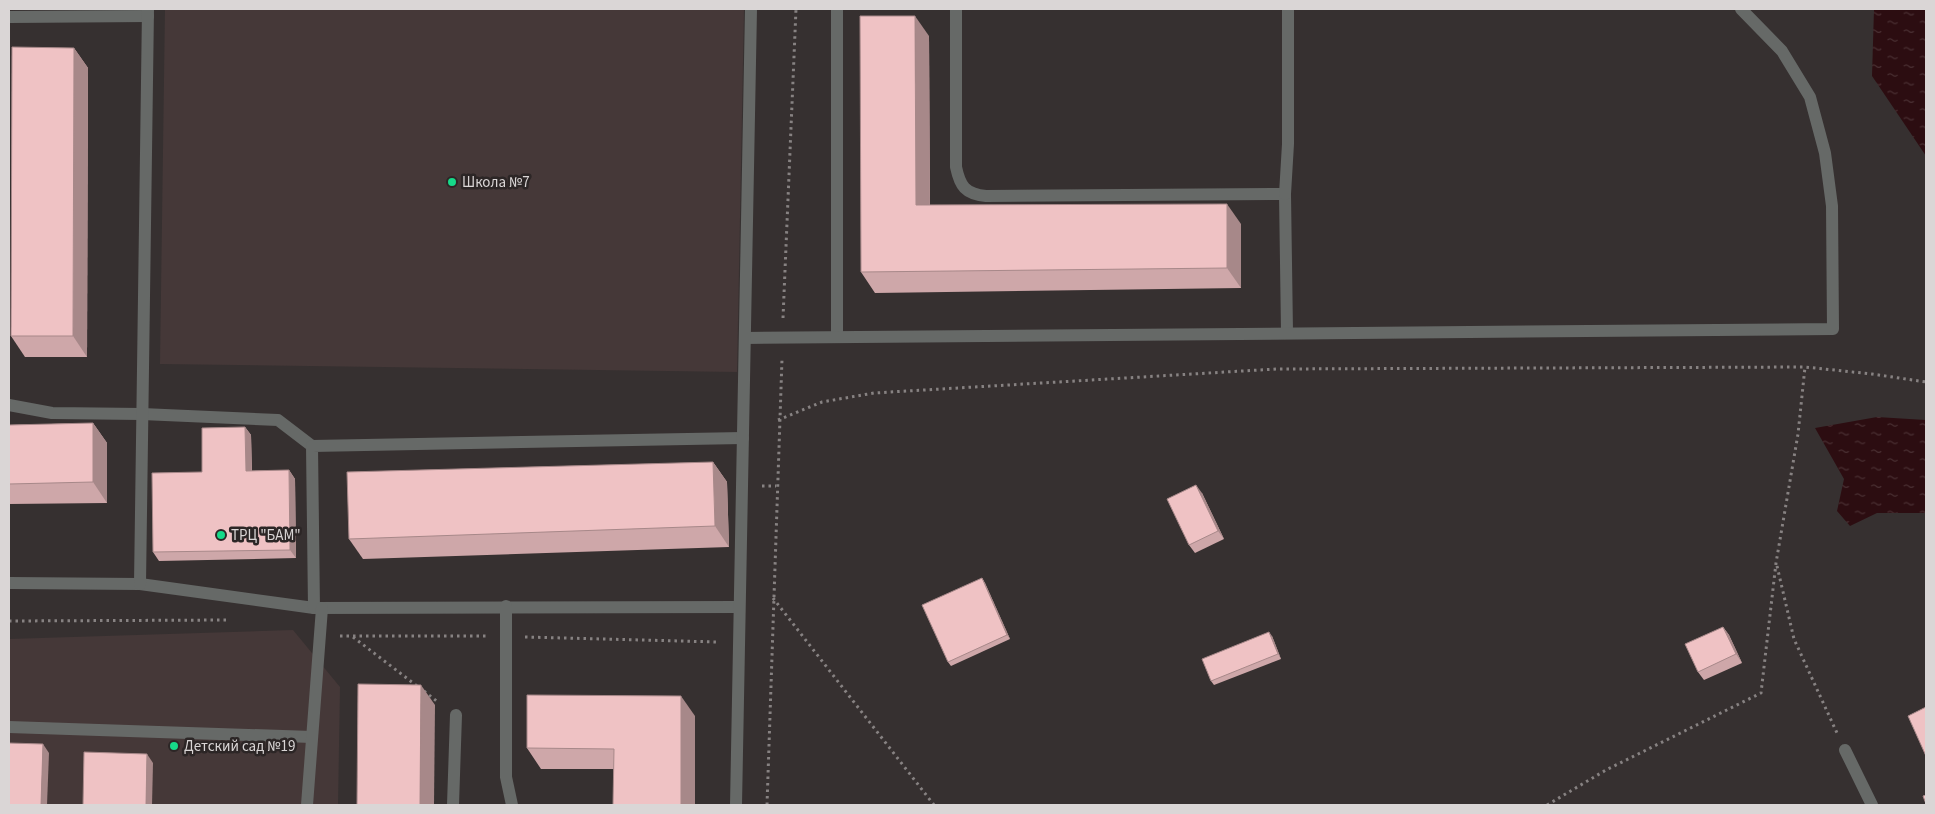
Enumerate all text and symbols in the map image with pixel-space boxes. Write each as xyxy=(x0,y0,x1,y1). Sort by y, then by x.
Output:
place label: Школа №7 xyxy=(462,172,530,193)
marker: Школа №7 xyxy=(446,176,458,188)
place label: ТРЦ "БАМ" xyxy=(231,525,301,546)
marker: ТРЦ "БАМ" xyxy=(215,529,227,541)
place label: Детский сад №19 xyxy=(184,736,295,757)
marker: Детский сад №19 xyxy=(168,740,180,752)

